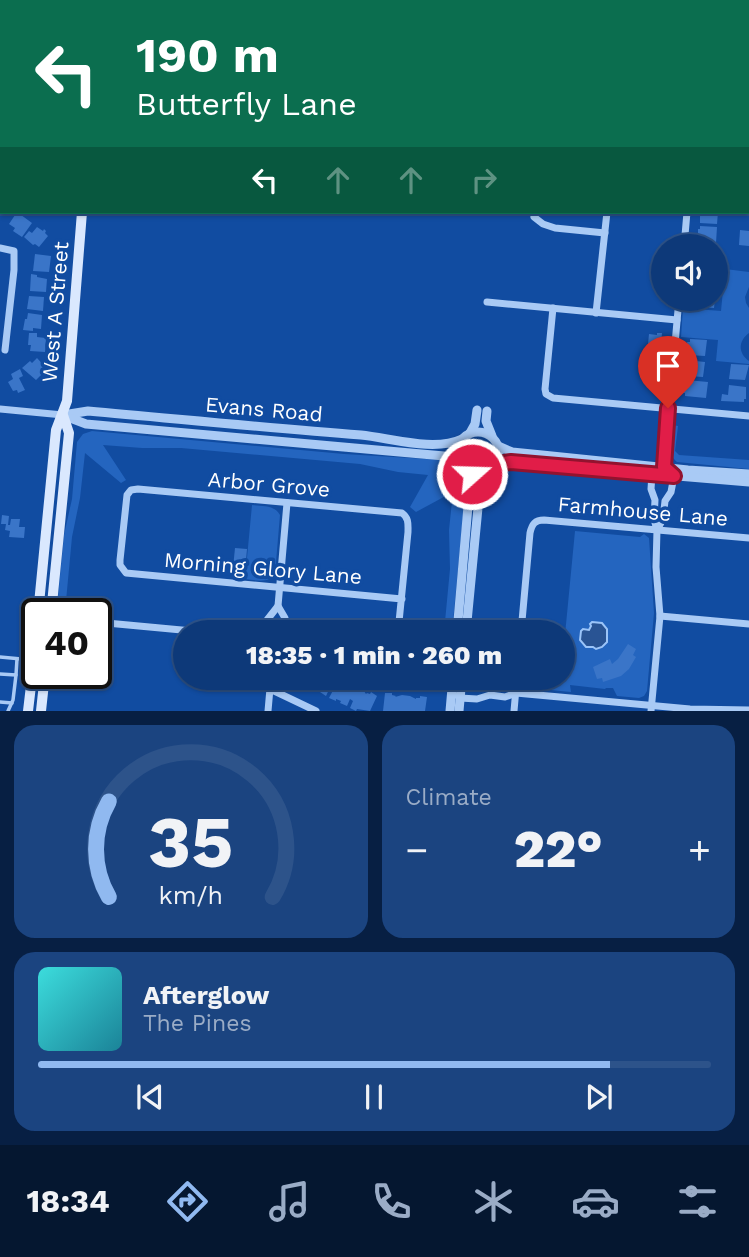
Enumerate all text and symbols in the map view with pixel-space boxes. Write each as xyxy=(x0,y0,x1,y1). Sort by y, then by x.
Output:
text: 190 m xyxy=(136,26,279,84)
icon: left xyxy=(21,28,112,119)
text: Butterfly Lane xyxy=(136,85,357,123)
icon: left xyxy=(246,161,284,199)
icon: ahead xyxy=(319,161,357,199)
icon: ahead xyxy=(392,161,430,199)
icon: right xyxy=(465,161,503,199)
map controls xyxy=(651,234,728,311)
button: sound xyxy=(651,234,728,311)
street label: West A Street xyxy=(36,240,74,383)
pin xyxy=(638,336,698,408)
icon: arrive xyxy=(649,347,687,385)
street label: Evans Road xyxy=(204,391,324,427)
position arrow xyxy=(435,437,509,511)
street label: Arbor Grove xyxy=(207,466,331,502)
street label: Farmhouse Lane xyxy=(557,491,729,531)
street label: Morning Glory Lane xyxy=(163,547,363,589)
speed limit sign: 40 xyxy=(21,598,112,689)
text: 18:35 · 1 min · 260 m xyxy=(246,640,502,670)
text: Climate xyxy=(406,784,492,811)
text: 35 xyxy=(148,800,234,886)
text: 22° xyxy=(514,819,603,880)
text: − xyxy=(406,828,428,872)
text: + xyxy=(688,828,711,872)
text: km/h xyxy=(159,881,223,910)
text: Afterglow xyxy=(143,980,269,1010)
text: The Pines xyxy=(143,1010,252,1037)
icon: previous xyxy=(131,1078,169,1116)
icon: pause xyxy=(355,1078,393,1116)
icon: next xyxy=(580,1078,618,1116)
icon: directions xyxy=(163,1177,212,1226)
icon: music xyxy=(265,1177,314,1226)
icon: phone xyxy=(367,1177,416,1226)
icon: climate xyxy=(469,1177,518,1226)
icon: car xyxy=(571,1177,620,1226)
icon: filters xyxy=(673,1177,722,1226)
text: 18:34 xyxy=(27,1182,110,1220)

